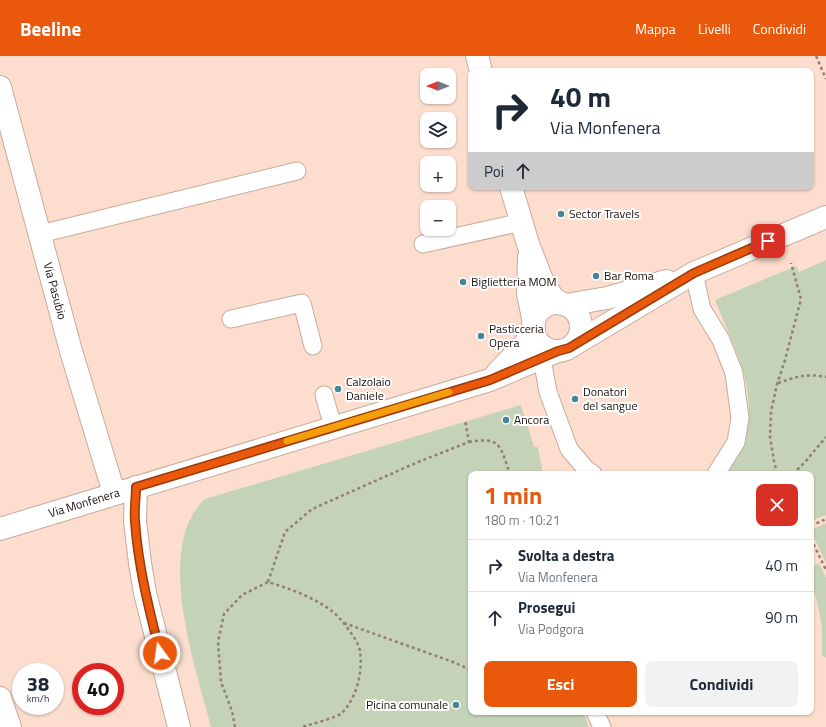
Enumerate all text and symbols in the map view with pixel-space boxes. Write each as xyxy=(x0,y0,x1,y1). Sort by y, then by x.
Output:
text: Beeline xyxy=(20,14,81,43)
text: Mappa xyxy=(635,18,676,39)
text: Livelli xyxy=(698,18,731,39)
text: Condividi xyxy=(753,18,806,39)
north arrow xyxy=(420,68,456,104)
map controls xyxy=(420,68,456,236)
text: 40 m xyxy=(550,75,611,118)
icon: right xyxy=(484,84,536,136)
button: layers xyxy=(420,112,456,148)
text: Via Monfenera xyxy=(550,114,660,141)
button: + xyxy=(420,156,456,192)
text: Poi xyxy=(484,160,504,183)
icon: ahead xyxy=(512,160,534,182)
button: − xyxy=(420,200,456,236)
place label: Sector Travels xyxy=(569,204,640,223)
marker: Sector Travels xyxy=(556,209,566,219)
pin xyxy=(751,224,785,258)
icon: arrive xyxy=(757,230,779,252)
street label: Via Pasubio xyxy=(39,260,72,322)
place label: Bar Roma xyxy=(604,266,654,285)
marker: Bar Roma xyxy=(591,271,601,281)
place label: Biglietteria MOM xyxy=(471,272,557,291)
marker: Biglietteria MOM xyxy=(458,277,468,287)
place label: Pasticceria Opera xyxy=(489,319,544,352)
marker: Pasticceria Opera xyxy=(476,331,486,341)
place label: Calzolaio Daniele xyxy=(346,372,391,405)
place label: Donatori del sangue xyxy=(583,382,637,415)
marker: Calzolaio Daniele xyxy=(333,384,343,394)
marker: Donatori del sangue xyxy=(570,394,580,404)
place label: Ancora xyxy=(514,410,549,429)
marker: Ancora xyxy=(501,415,511,425)
text: 1 min xyxy=(484,477,542,513)
street label: Via Monfenera xyxy=(46,483,122,522)
button: close xyxy=(756,484,798,526)
text: 180 m · 10:21 xyxy=(484,510,560,530)
text: Svolta a destra xyxy=(518,544,615,567)
text: 40 m xyxy=(765,554,798,577)
icon: right xyxy=(484,555,506,577)
text: Via Monfenera xyxy=(518,567,598,587)
text: Prosegui xyxy=(518,596,575,619)
text: 90 m xyxy=(765,606,798,629)
icon: ahead xyxy=(484,607,506,629)
text: Via Podgora xyxy=(518,619,584,639)
position arrow xyxy=(139,632,181,674)
button: Esci xyxy=(484,661,637,707)
button: Condividi xyxy=(645,661,798,707)
speed limit sign: 40 xyxy=(72,663,124,715)
text: 38 xyxy=(27,668,49,699)
text: km/h xyxy=(27,691,49,706)
place label: Picina comunale xyxy=(366,695,448,714)
marker: Picina comunale xyxy=(451,700,461,710)

